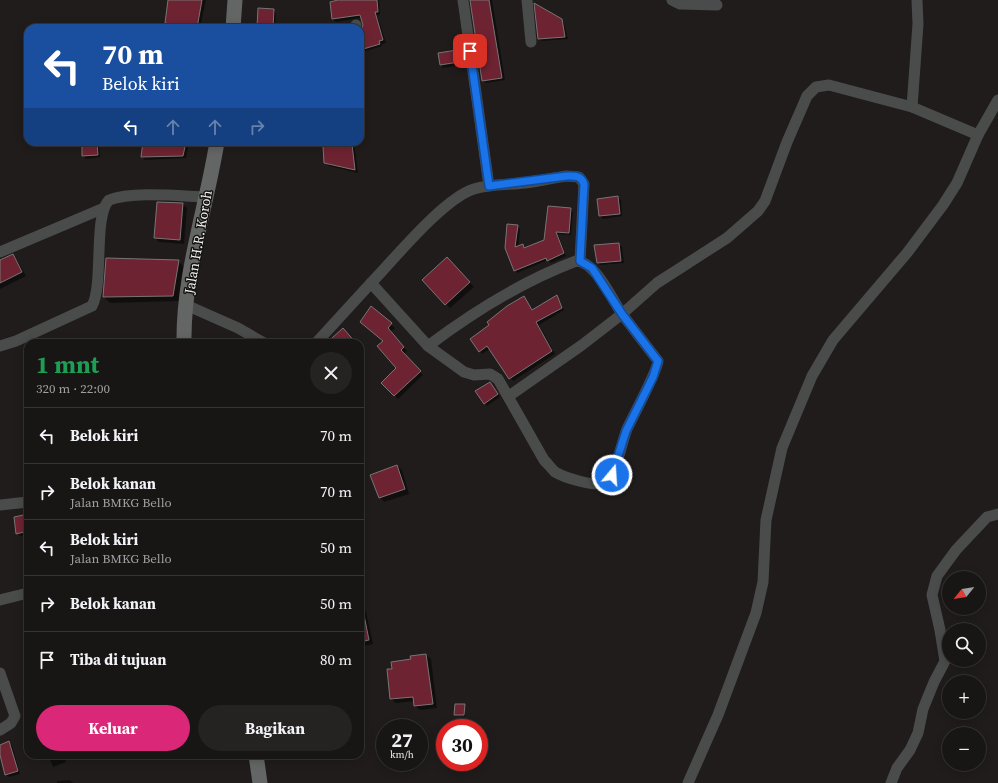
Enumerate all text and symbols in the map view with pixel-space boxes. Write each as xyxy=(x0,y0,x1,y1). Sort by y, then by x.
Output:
pin xyxy=(453,34,487,68)
text: 70 m xyxy=(102,35,164,73)
icon: left xyxy=(36,40,88,92)
icon: arrive xyxy=(459,40,481,62)
text: Belok kiri xyxy=(102,71,180,96)
icon: left xyxy=(120,116,142,138)
icon: ahead xyxy=(162,116,184,138)
icon: ahead xyxy=(204,116,226,138)
icon: right xyxy=(246,116,268,138)
street label: Jalan H.R. Koroh xyxy=(179,188,217,296)
text: 1 mnt xyxy=(36,348,99,381)
button: close xyxy=(310,352,352,394)
text: 320 m · 22:00 xyxy=(36,380,110,397)
icon: left xyxy=(36,425,58,447)
text: Belok kiri xyxy=(70,425,138,446)
text: 70 m xyxy=(320,425,352,446)
position arrow xyxy=(591,454,633,496)
text: Belok kanan xyxy=(70,473,156,494)
icon: right xyxy=(36,481,58,503)
text: 70 m xyxy=(320,481,352,502)
text: Jalan BMKG Bello xyxy=(70,494,172,511)
text: Belok kiri xyxy=(70,529,138,550)
icon: left xyxy=(36,537,58,559)
text: 50 m xyxy=(320,537,352,558)
text: Jalan BMKG Bello xyxy=(70,550,172,567)
north arrow xyxy=(942,571,986,615)
map controls xyxy=(942,571,986,771)
icon: right xyxy=(36,593,58,615)
text: Belok kanan xyxy=(70,593,156,614)
text: 50 m xyxy=(320,593,352,614)
button: search xyxy=(942,623,986,667)
icon: arrive xyxy=(36,649,58,671)
text: Tiba di tujuan xyxy=(70,649,166,670)
text: 80 m xyxy=(320,649,352,670)
button: + xyxy=(942,675,986,719)
button: Keluar xyxy=(36,705,190,751)
button: Bagikan xyxy=(198,705,352,751)
speed limit sign: 30 xyxy=(436,719,488,771)
text: 27 xyxy=(391,726,413,754)
button: − xyxy=(942,727,986,771)
text: km/h xyxy=(390,748,414,761)

